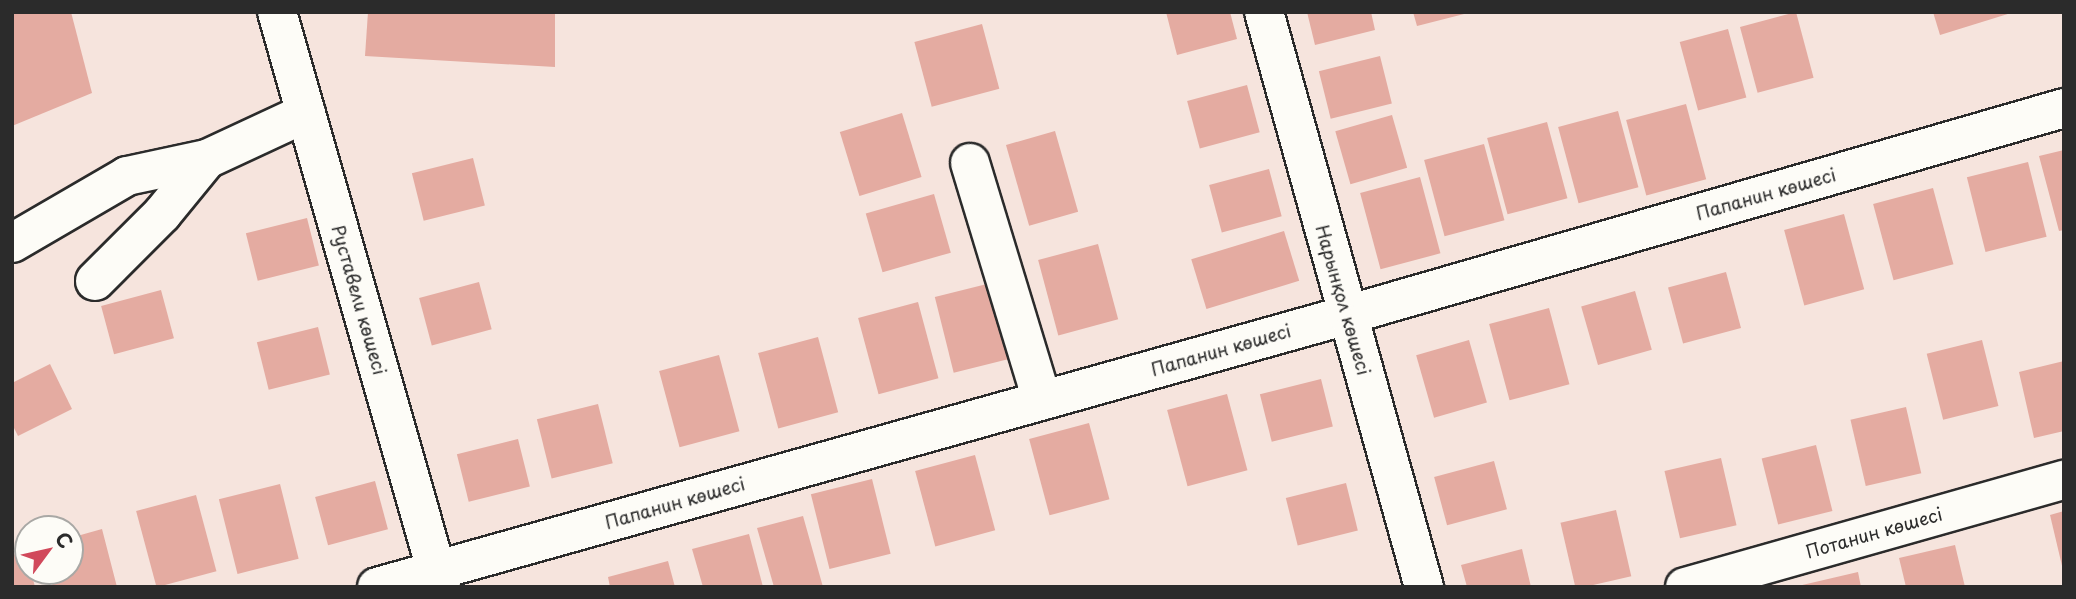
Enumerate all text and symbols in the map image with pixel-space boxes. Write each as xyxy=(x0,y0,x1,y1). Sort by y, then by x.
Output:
street label: Папанин көшесі xyxy=(1693,164,1839,224)
street label: Руставели көшесі xyxy=(327,222,391,378)
street label: Нарынқол көшесі xyxy=(1311,222,1375,378)
street label: Папанин көшесі xyxy=(1148,320,1294,380)
street label: Папанин көшесі xyxy=(602,473,748,533)
street label: Потанин көшесі xyxy=(1803,503,1945,563)
north arrow xyxy=(14,515,84,585)
text: С xyxy=(49,526,81,553)

